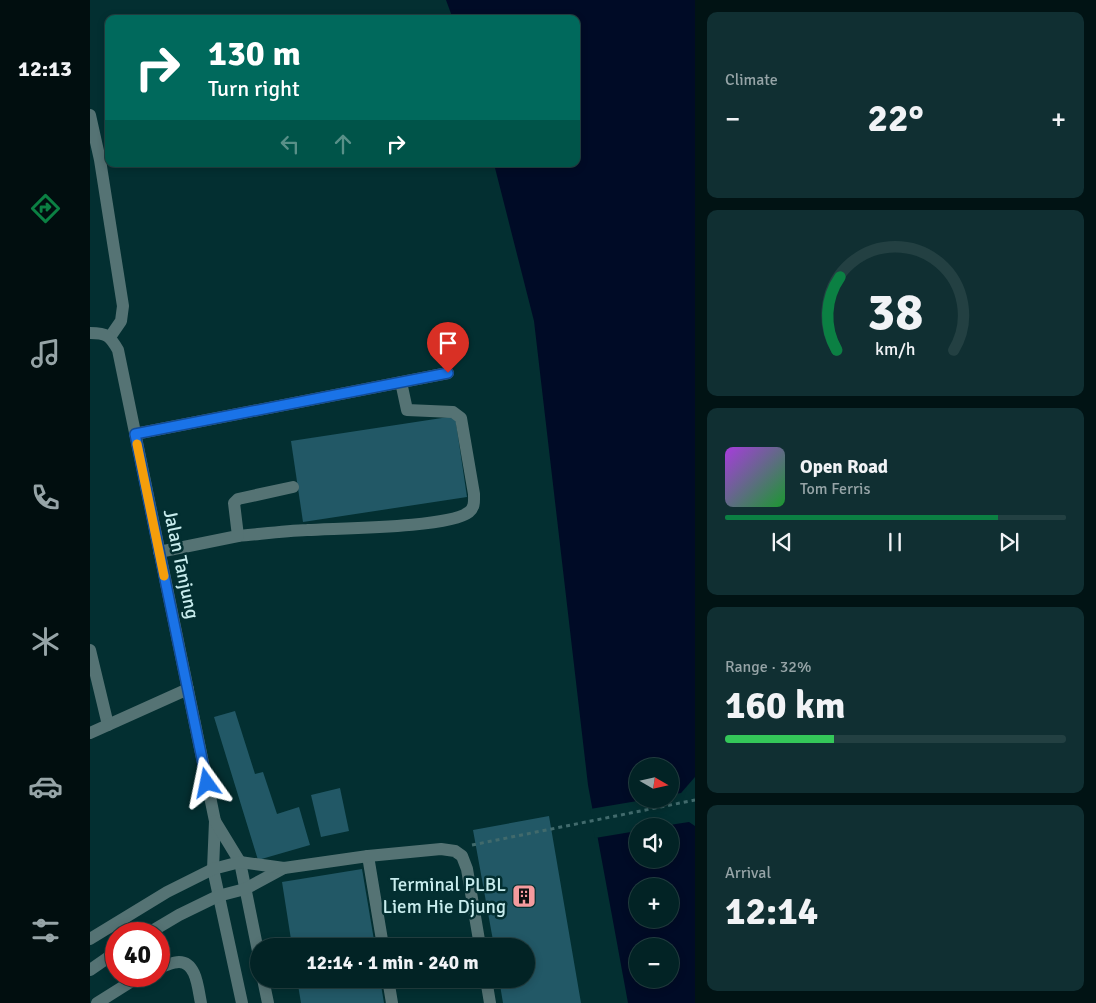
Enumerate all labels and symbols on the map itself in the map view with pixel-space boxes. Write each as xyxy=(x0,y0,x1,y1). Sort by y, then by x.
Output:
pin xyxy=(427,322,469,373)
street label: Jalan Tanjung xyxy=(158,507,204,621)
position arrow xyxy=(180,756,232,808)
north arrow xyxy=(629,758,679,808)
place label: Terminal PLBL Liem Hie Djung xyxy=(382,873,506,919)
building icon: Terminal PLBL Liem Hie Djung xyxy=(511,883,537,909)
speed limit sign: 40 xyxy=(105,922,170,987)

